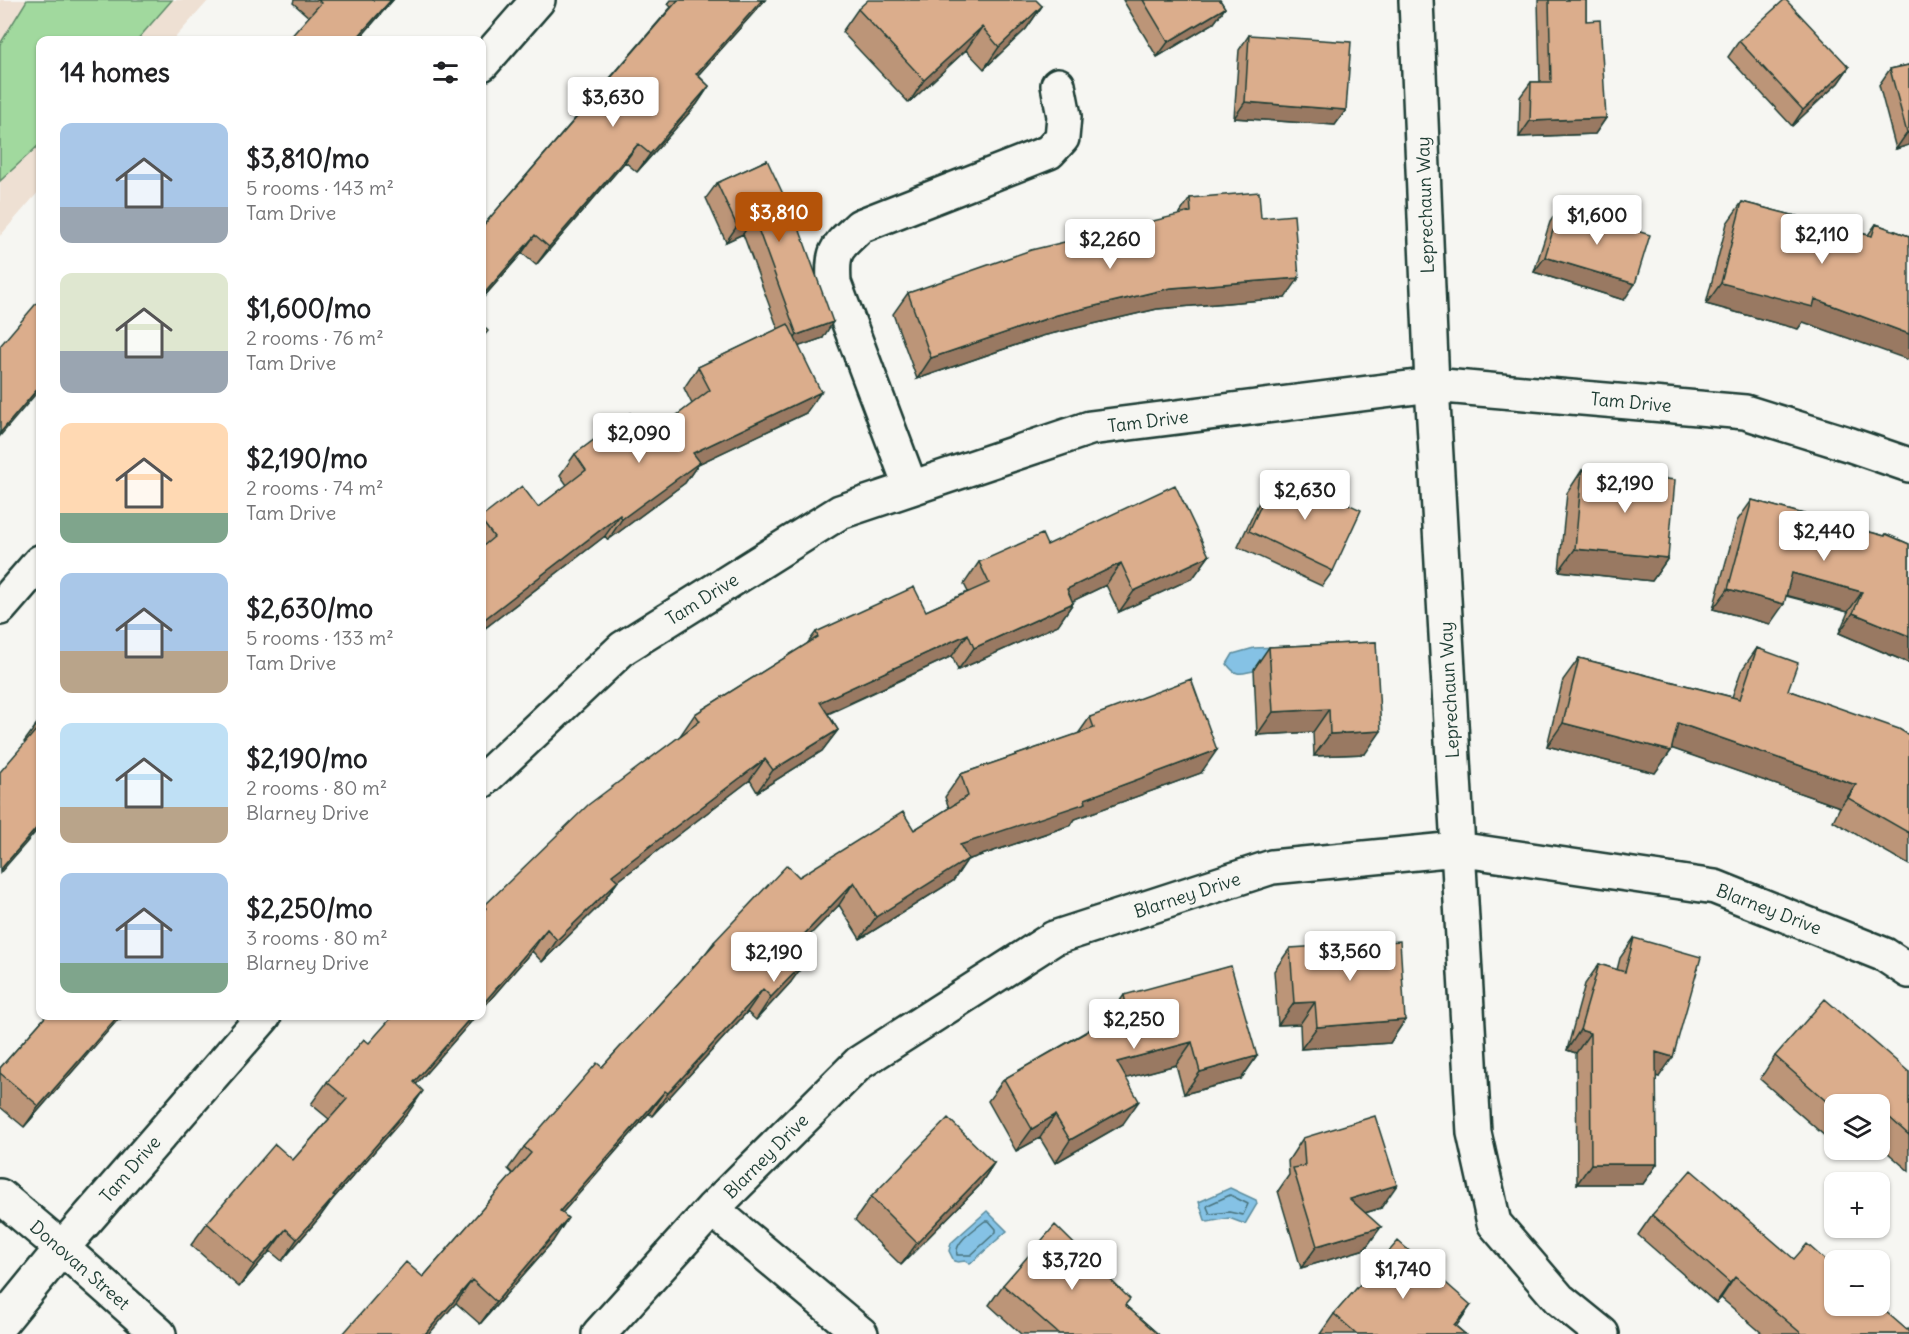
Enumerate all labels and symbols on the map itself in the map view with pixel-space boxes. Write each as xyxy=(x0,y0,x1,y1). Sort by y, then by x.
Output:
pin: $3,630 xyxy=(564,77,662,128)
street label: Leprechaun Way xyxy=(1411,136,1439,274)
pin: $3,810 xyxy=(730,192,828,243)
pin: $1,600 xyxy=(1548,195,1646,246)
pin: $2,110 xyxy=(1773,214,1871,265)
pin: $2,260 xyxy=(1061,219,1159,270)
street label: Tam Drive xyxy=(1590,387,1672,417)
street label: Tam Drive xyxy=(1106,405,1190,437)
pin: $2,090 xyxy=(590,413,688,464)
pin: $2,190 xyxy=(1576,463,1674,514)
pin: $2,630 xyxy=(1256,470,1354,521)
pin: $2,440 xyxy=(1775,511,1873,562)
street label: Tam Drive xyxy=(661,568,743,630)
street label: Leprechaun Way xyxy=(1434,621,1464,759)
street label: Blarney Drive xyxy=(1131,867,1243,923)
street label: Blarney Drive xyxy=(1713,878,1825,940)
pin: $3,560 xyxy=(1301,931,1399,982)
pin: $2,190 xyxy=(725,932,823,983)
pin: $2,250 xyxy=(1085,999,1183,1050)
street label: Blarney Drive xyxy=(719,1109,813,1203)
street label: Tam Drive xyxy=(95,1131,165,1207)
street label: Donovan Street xyxy=(25,1215,135,1315)
pin: $3,720 xyxy=(1023,1240,1121,1291)
pin: $1,740 xyxy=(1354,1249,1452,1300)

